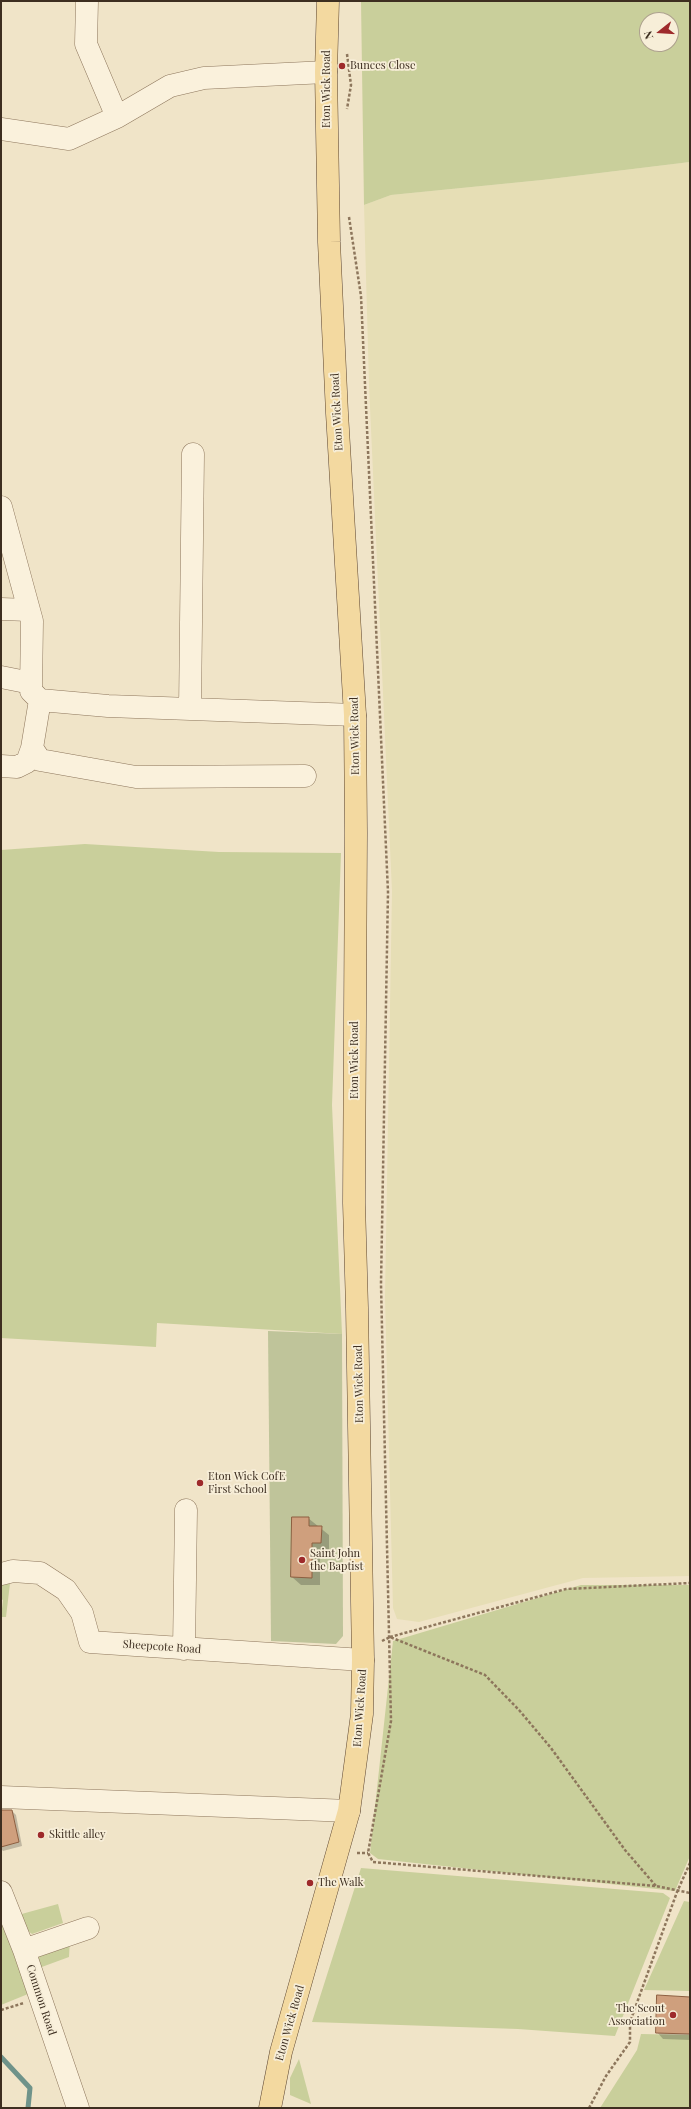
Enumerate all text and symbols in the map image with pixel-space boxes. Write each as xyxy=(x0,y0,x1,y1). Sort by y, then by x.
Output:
north arrow xyxy=(639,12,679,52)
text: N xyxy=(640,29,656,41)
street label: Eton Wick Road xyxy=(320,50,334,128)
place label: Bunces Close xyxy=(350,59,415,73)
marker: Bunces Close xyxy=(337,61,347,71)
street label: Eton Wick Road xyxy=(328,373,346,451)
street label: Eton Wick Road xyxy=(348,697,362,775)
street label: Eton Wick Road xyxy=(348,1021,362,1099)
street label: Eton Wick Road xyxy=(352,1345,366,1423)
place label: Eton Wick CofE First School xyxy=(208,1470,285,1496)
marker: Eton Wick CofE First School xyxy=(195,1478,205,1488)
place label: Saint John the Baptist xyxy=(310,1547,363,1573)
marker: Saint John the Baptist xyxy=(297,1555,307,1565)
street label: Sheepcote Road xyxy=(122,1638,202,1656)
street label: Eton Wick Road xyxy=(351,1669,369,1747)
place label: Skittle alley xyxy=(49,1828,106,1842)
marker: Skittle alley xyxy=(36,1830,46,1840)
place label: The Walk xyxy=(318,1876,364,1890)
marker: The Walk xyxy=(305,1878,315,1888)
street label: Common Road xyxy=(23,1963,59,2037)
street label: Eton Wick Road xyxy=(273,1984,307,2062)
place label: The Scout Association xyxy=(608,2002,665,2028)
marker: The Scout Association xyxy=(668,2010,678,2020)

